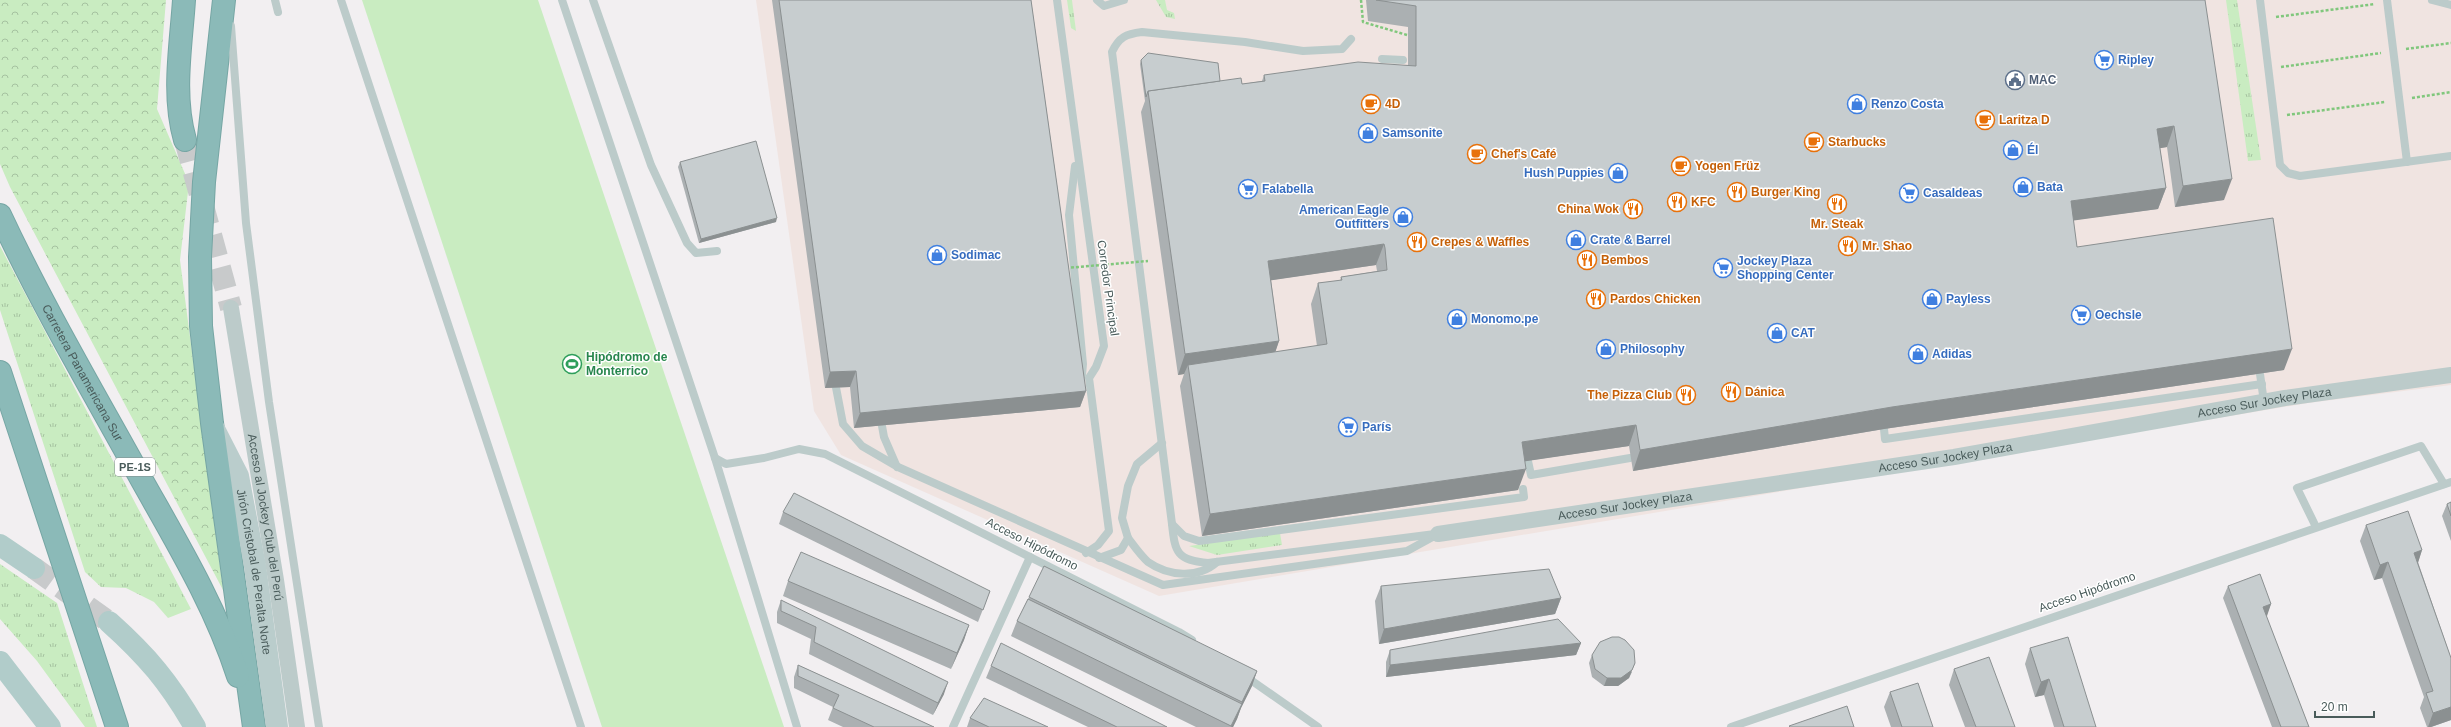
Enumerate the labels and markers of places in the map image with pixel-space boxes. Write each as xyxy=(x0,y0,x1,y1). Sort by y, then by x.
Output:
supermarket icon: Ripley xyxy=(2093,49,2115,71)
place label: Ripley xyxy=(2118,53,2154,67)
public building icon: MAC xyxy=(2004,69,2026,91)
place label: MAC xyxy=(2029,73,2057,87)
cafe icon: 4D xyxy=(1360,93,1382,115)
shop icon: Renzo Costa xyxy=(1846,93,1868,115)
place label: 4D xyxy=(1385,97,1401,111)
place label: Renzo Costa xyxy=(1871,97,1944,111)
cafe icon: Laritza D xyxy=(1974,109,1996,131)
place label: Laritza D xyxy=(1999,113,2050,127)
shop icon: Samsonite xyxy=(1357,122,1379,144)
place label: Samsonite xyxy=(1382,126,1443,140)
cafe icon: Starbucks xyxy=(1803,131,1825,153)
place label: Starbucks xyxy=(1828,135,1886,149)
shop icon: Él xyxy=(2002,139,2024,161)
place label: Él xyxy=(2027,142,2038,157)
cafe icon: Chef's Café xyxy=(1466,143,1488,165)
place label: Chef's Café xyxy=(1491,147,1557,161)
cafe icon: Yogen Früz xyxy=(1670,155,1692,177)
place label: Yogen Früz xyxy=(1695,159,1759,173)
shop icon: Hush Puppies xyxy=(1607,162,1629,184)
place label: Hush Puppies xyxy=(1524,166,1604,180)
shop icon: Bata xyxy=(2012,176,2034,198)
supermarket icon: Falabella xyxy=(1237,178,1259,200)
place label: Bata xyxy=(2037,180,2063,194)
restaurant icon: Burger King xyxy=(1726,181,1748,203)
place label: Falabella xyxy=(1262,182,1314,196)
supermarket icon: CasaIdeas xyxy=(1898,182,1920,204)
place label: Burger King xyxy=(1751,185,1820,199)
place label: CasaIdeas xyxy=(1923,186,1983,200)
restaurant icon: KFC xyxy=(1666,191,1688,213)
restaurant icon: Mr. Steak xyxy=(1826,193,1848,215)
place label: KFC xyxy=(1691,195,1716,209)
restaurant icon: China Wok xyxy=(1622,198,1644,220)
place label: China Wok xyxy=(1557,202,1619,216)
place label: American Eagle Outfitters xyxy=(1299,203,1389,231)
shop icon: American Eagle Outfitters xyxy=(1392,206,1414,228)
place label: Mr. Steak xyxy=(1811,217,1864,231)
shop icon: Crate & Barrel xyxy=(1565,229,1587,251)
restaurant icon: Crepes & Waffles xyxy=(1406,231,1428,253)
place label: Crate & Barrel xyxy=(1590,233,1671,247)
place label: Crepes & Waffles xyxy=(1431,235,1530,249)
restaurant icon: Mr. Shao xyxy=(1837,235,1859,257)
place label: Mr. Shao xyxy=(1862,239,1912,253)
shop icon: Sodimac xyxy=(926,244,948,266)
place label: Sodimac xyxy=(951,248,1001,262)
restaurant icon: Bembos xyxy=(1576,249,1598,271)
place label: Bembos xyxy=(1601,253,1649,267)
place label: Jockey Plaza Shopping Center xyxy=(1737,254,1834,282)
supermarket icon: Jockey Plaza Shopping Center xyxy=(1712,257,1734,279)
restaurant icon: Pardos Chicken xyxy=(1585,288,1607,310)
shop icon: Payless xyxy=(1921,288,1943,310)
place label: Pardos Chicken xyxy=(1610,292,1701,306)
place label: Payless xyxy=(1946,292,1991,306)
supermarket icon: Oechsle xyxy=(2070,304,2092,326)
shop icon: Monomo.pe xyxy=(1446,308,1468,330)
place label: Oechsle xyxy=(2095,308,2142,322)
place label: Monomo.pe xyxy=(1471,312,1539,326)
shop icon: CAT xyxy=(1766,322,1788,344)
place label: CAT xyxy=(1791,326,1815,340)
shop icon: Philosophy xyxy=(1595,338,1617,360)
place label: Philosophy xyxy=(1620,342,1685,356)
shop icon: Adidas xyxy=(1907,343,1929,365)
place label: Adidas xyxy=(1932,347,1972,361)
place label: Hipódromo de Monterrico xyxy=(586,350,668,378)
sports icon: Hipódromo de Monterrico xyxy=(561,353,583,375)
restaurant icon: Dánica xyxy=(1720,381,1742,403)
restaurant icon: The Pizza Club xyxy=(1675,384,1697,406)
place label: Dánica xyxy=(1745,385,1785,399)
place label: The Pizza Club xyxy=(1587,388,1672,402)
supermarket icon: París xyxy=(1337,416,1359,438)
place label: París xyxy=(1362,420,1392,434)

